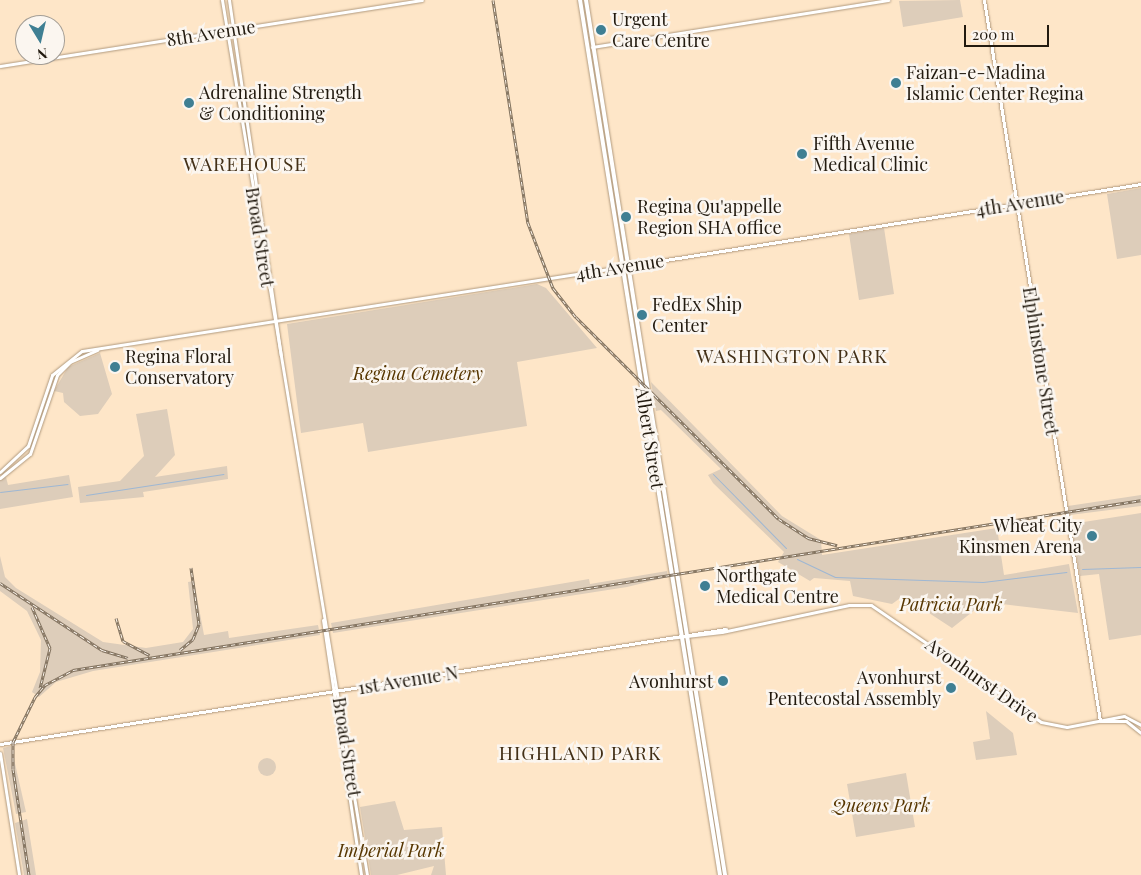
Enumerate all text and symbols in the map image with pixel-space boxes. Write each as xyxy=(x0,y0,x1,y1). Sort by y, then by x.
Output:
place label: Urgent Care Centre xyxy=(612,9,710,52)
north arrow xyxy=(15,15,65,65)
street label: 8th Avenue xyxy=(165,15,257,51)
scale bar xyxy=(966,15,1051,47)
marker: Urgent Care Centre xyxy=(594,23,608,37)
text: 200 m xyxy=(972,24,1014,44)
text: N xyxy=(36,44,49,64)
place label: Faizan-e-Madina Islamic Center Regina xyxy=(906,62,1084,104)
marker: Faizan-e-Madina Islamic Center Regina xyxy=(890,77,902,89)
place label: Adrenaline Strength & Conditioning xyxy=(199,82,362,125)
marker: Adrenaline Strength & Conditioning xyxy=(183,97,195,109)
place label: Fifth Avenue Medical Clinic xyxy=(813,133,928,176)
marker: Fifth Avenue Medical Clinic xyxy=(795,147,809,161)
district label: WAREHOUSE xyxy=(182,153,308,175)
street label: Broad Street xyxy=(241,185,279,289)
street label: 4th Avenue xyxy=(974,185,1066,221)
place label: Regina Qu'appelle Region SHA office xyxy=(637,196,782,238)
marker: Regina Qu'appelle Region SHA office xyxy=(619,210,633,224)
street label: 4th Avenue xyxy=(574,249,666,285)
street label: Elphinstone Street xyxy=(1019,285,1063,437)
place label: FedEx Ship Center xyxy=(652,294,742,336)
marker: FedEx Ship Center xyxy=(636,309,648,321)
district label: WASHINGTON PARK xyxy=(694,345,890,367)
place label: Regina Floral Conservatory xyxy=(125,346,234,388)
marker: Regina Floral Conservatory xyxy=(109,361,121,373)
park label: Regina Cemetery xyxy=(353,362,483,384)
street label: Albert Street xyxy=(631,385,669,491)
place label: Wheat City Kinsmen Arena xyxy=(958,515,1082,558)
marker: Wheat City Kinsmen Arena xyxy=(1086,530,1098,542)
place label: Northgate Medical Centre xyxy=(716,565,839,608)
marker: Northgate Medical Centre xyxy=(698,579,712,593)
park label: Patricia Park xyxy=(900,593,1002,615)
street label: Avonhurst Drive xyxy=(922,633,1042,727)
street label: 1st Avenue N xyxy=(356,661,460,699)
place label: Avonhurst Pentecostal Assembly xyxy=(767,667,941,710)
place label: Avonhurst xyxy=(629,670,713,692)
marker: Avonhurst xyxy=(717,675,729,687)
marker: Avonhurst Pentecostal Assembly xyxy=(945,682,957,694)
street label: Broad Street xyxy=(328,695,366,799)
district label: HIGHLAND PARK xyxy=(497,742,663,764)
park label: Queens Park xyxy=(832,794,930,816)
park label: Imperial Park xyxy=(337,839,445,861)

